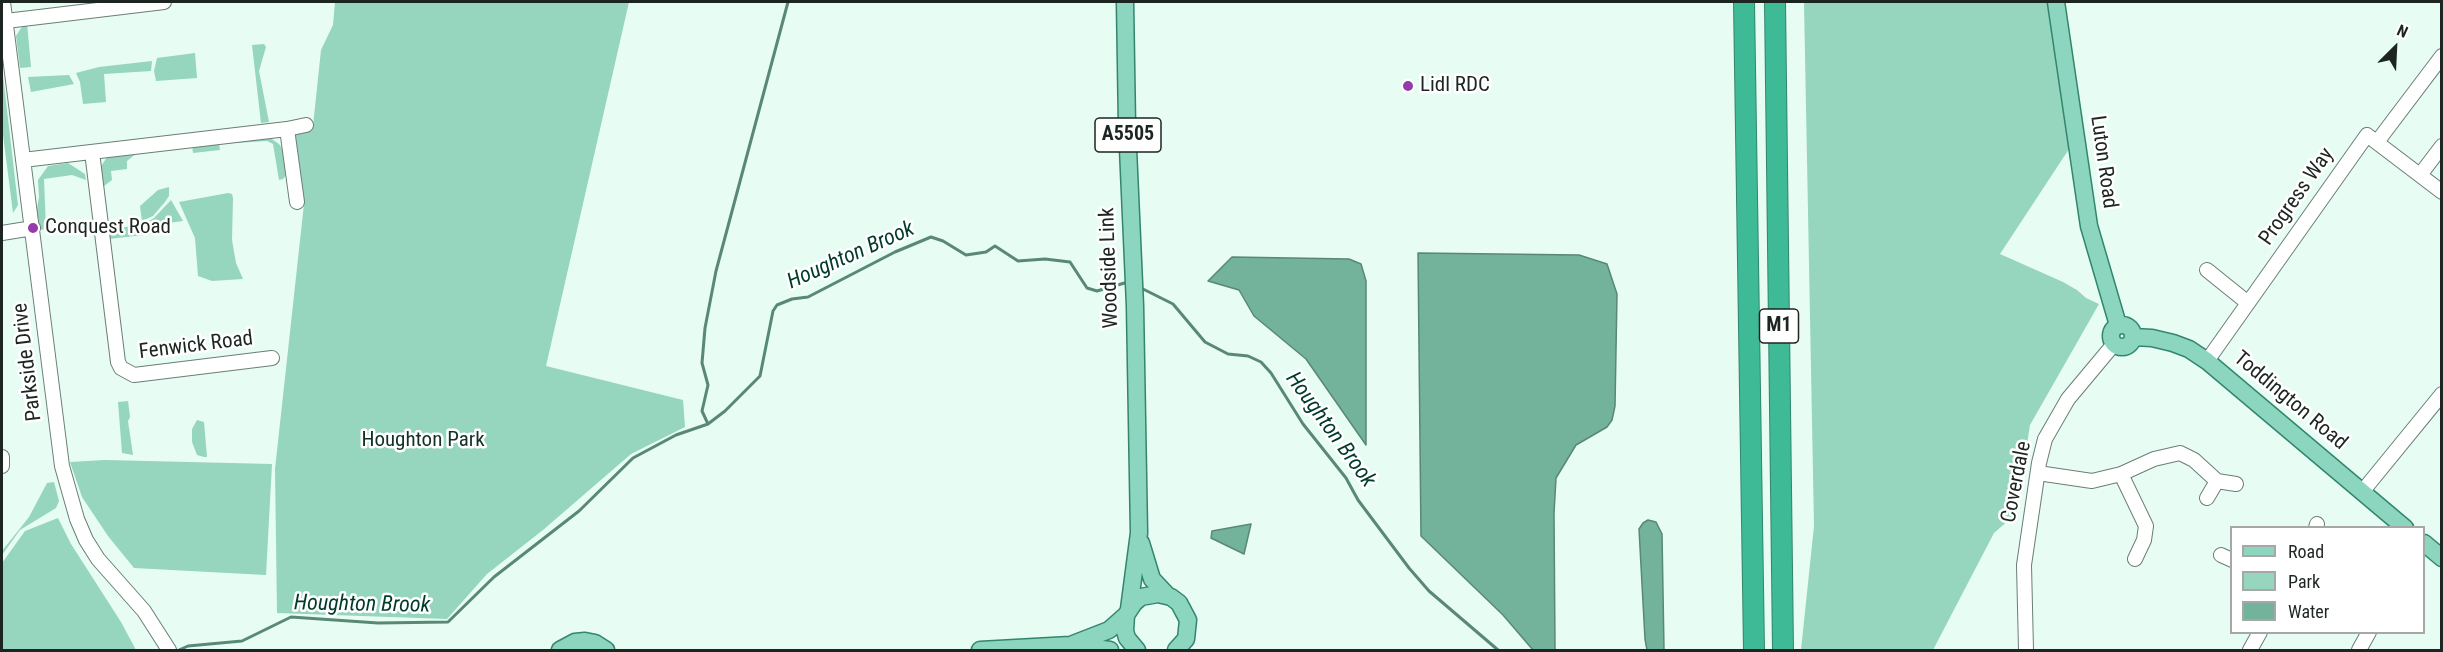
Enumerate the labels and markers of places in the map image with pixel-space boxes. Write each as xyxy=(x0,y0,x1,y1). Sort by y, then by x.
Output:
place label: Lidl RDC xyxy=(1420,73,1490,99)
marker: Lidl RDC xyxy=(1401,79,1415,93)
place label: Conquest Road xyxy=(45,215,171,241)
marker: Conquest Road xyxy=(26,221,40,235)

